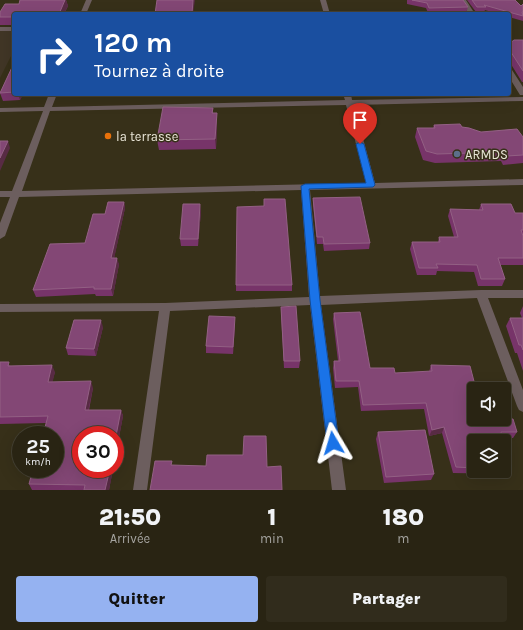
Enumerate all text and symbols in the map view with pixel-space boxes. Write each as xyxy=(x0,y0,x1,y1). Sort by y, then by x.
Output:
text: 120 m xyxy=(94,26,172,59)
icon: right xyxy=(28,28,80,80)
text: Tournez à droite xyxy=(94,60,224,82)
pin xyxy=(343,103,377,144)
icon: arrive xyxy=(349,109,371,131)
place label: la terrasse xyxy=(116,129,179,144)
marker: la terrasse xyxy=(103,131,113,141)
place label: ARMDS xyxy=(465,147,508,162)
marker: ARMDS xyxy=(452,149,462,159)
map controls xyxy=(467,382,511,478)
button: sound xyxy=(467,382,511,426)
position arrow xyxy=(312,422,354,464)
speed limit sign: 30 xyxy=(72,426,124,478)
button: layers xyxy=(467,434,511,478)
text: 25 xyxy=(26,435,50,458)
text: km/h xyxy=(25,456,51,468)
text: 21:50 xyxy=(99,503,161,531)
text: 1 xyxy=(267,503,276,531)
text: 180 xyxy=(383,503,424,531)
text: Arrivée xyxy=(110,531,150,546)
text: min xyxy=(260,531,284,546)
text: m xyxy=(397,531,409,546)
button: Quitter xyxy=(16,576,258,622)
button: Partager xyxy=(266,576,507,622)

